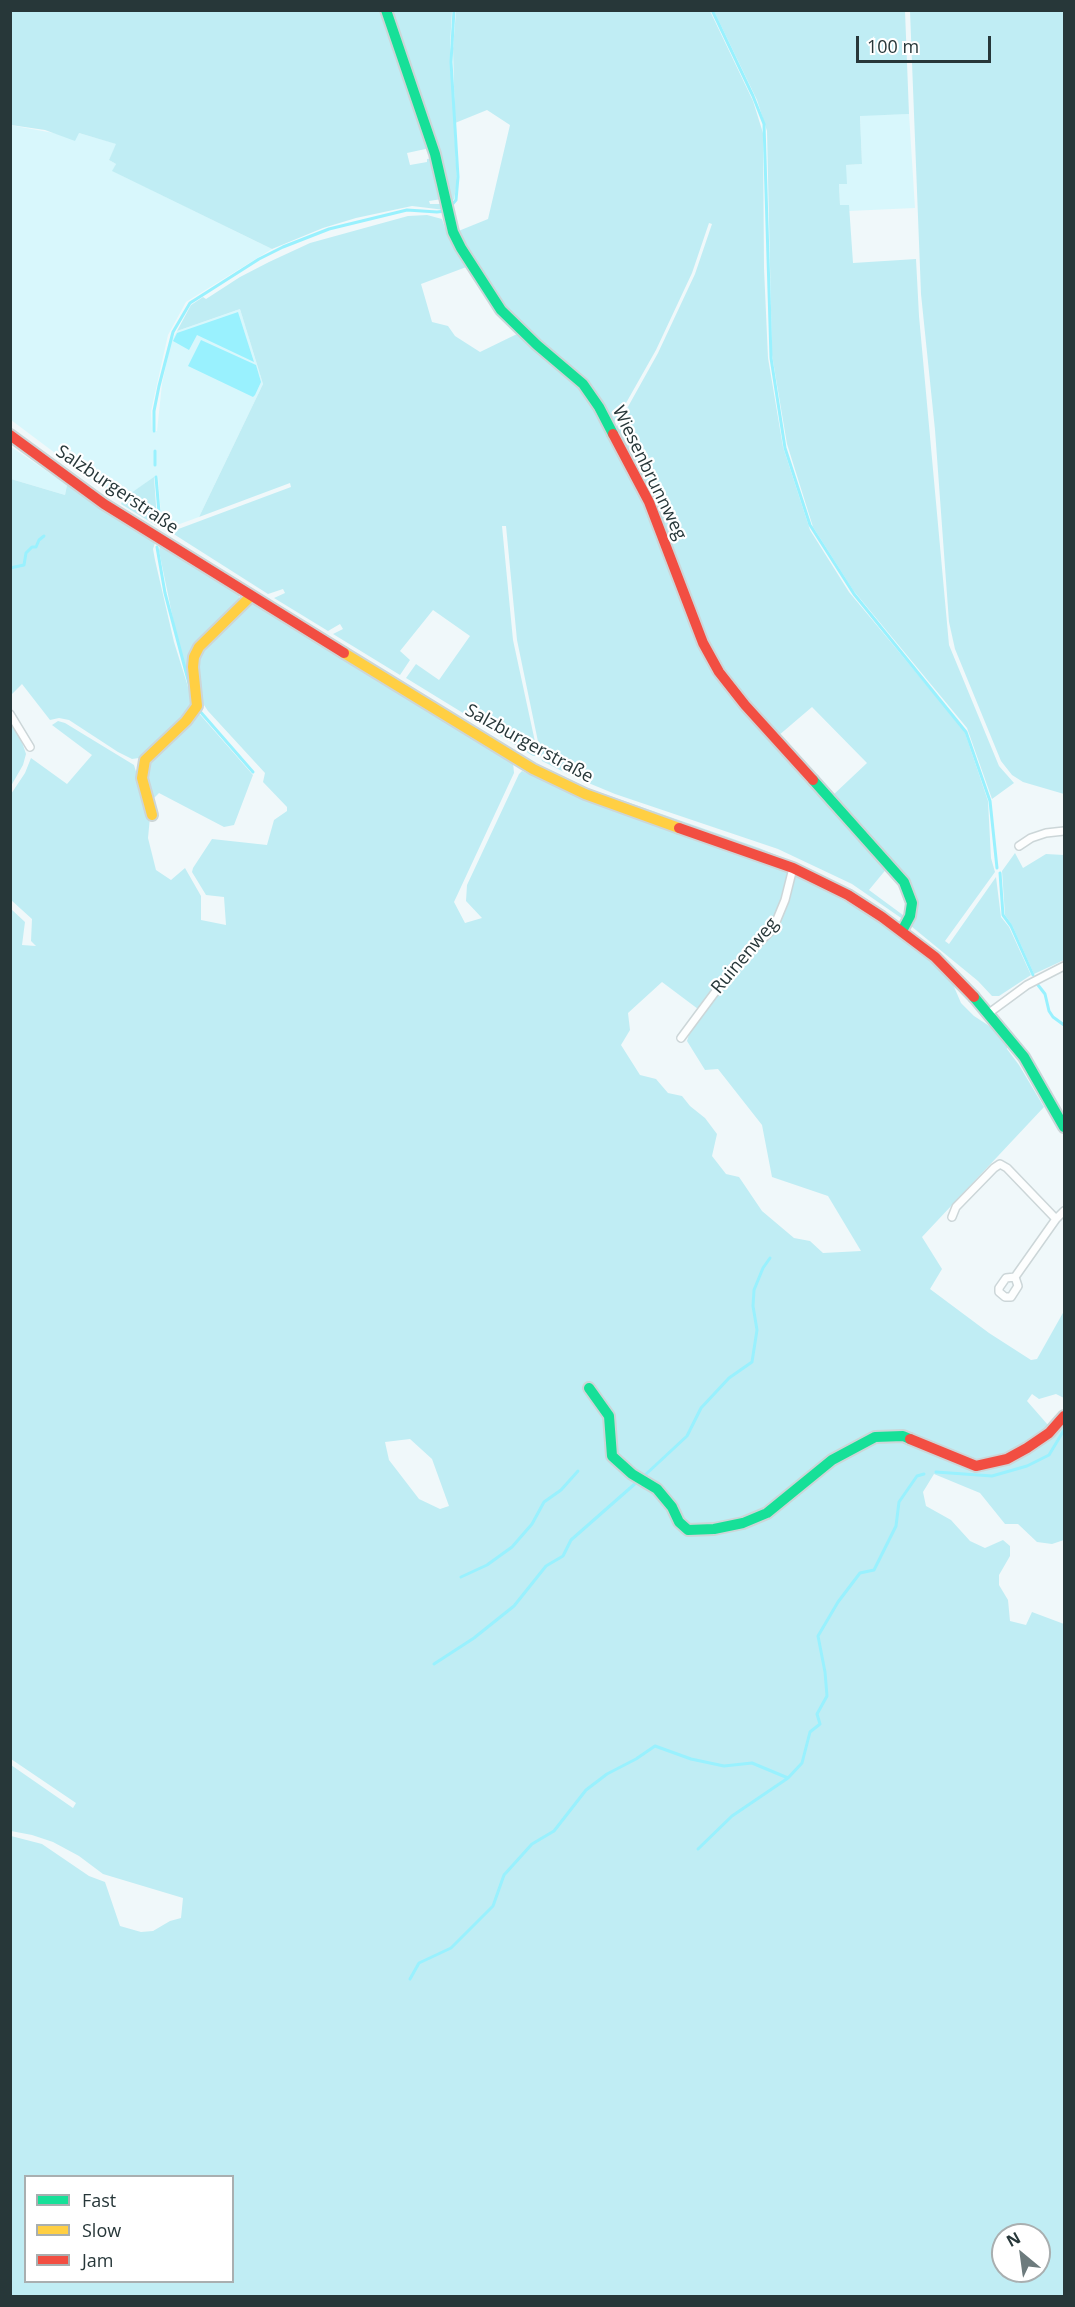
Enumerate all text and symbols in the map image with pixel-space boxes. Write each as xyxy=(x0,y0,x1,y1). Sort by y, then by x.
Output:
scale bar xyxy=(859,24,994,62)
text: 100 m xyxy=(867,34,919,58)
street label: Wiesenbrunnweg xyxy=(607,403,691,543)
street label: Salzburgerstraße xyxy=(52,441,182,539)
street label: Salzburgerstraße xyxy=(461,700,597,788)
street label: Ruinenweg xyxy=(707,914,783,998)
legend xyxy=(24,2175,234,2283)
text: Fast xyxy=(82,2188,116,2212)
text: Slow xyxy=(82,2218,121,2242)
north arrow xyxy=(991,2223,1051,2283)
text: N xyxy=(1002,2226,1024,2252)
text: Jam xyxy=(82,2248,114,2272)

